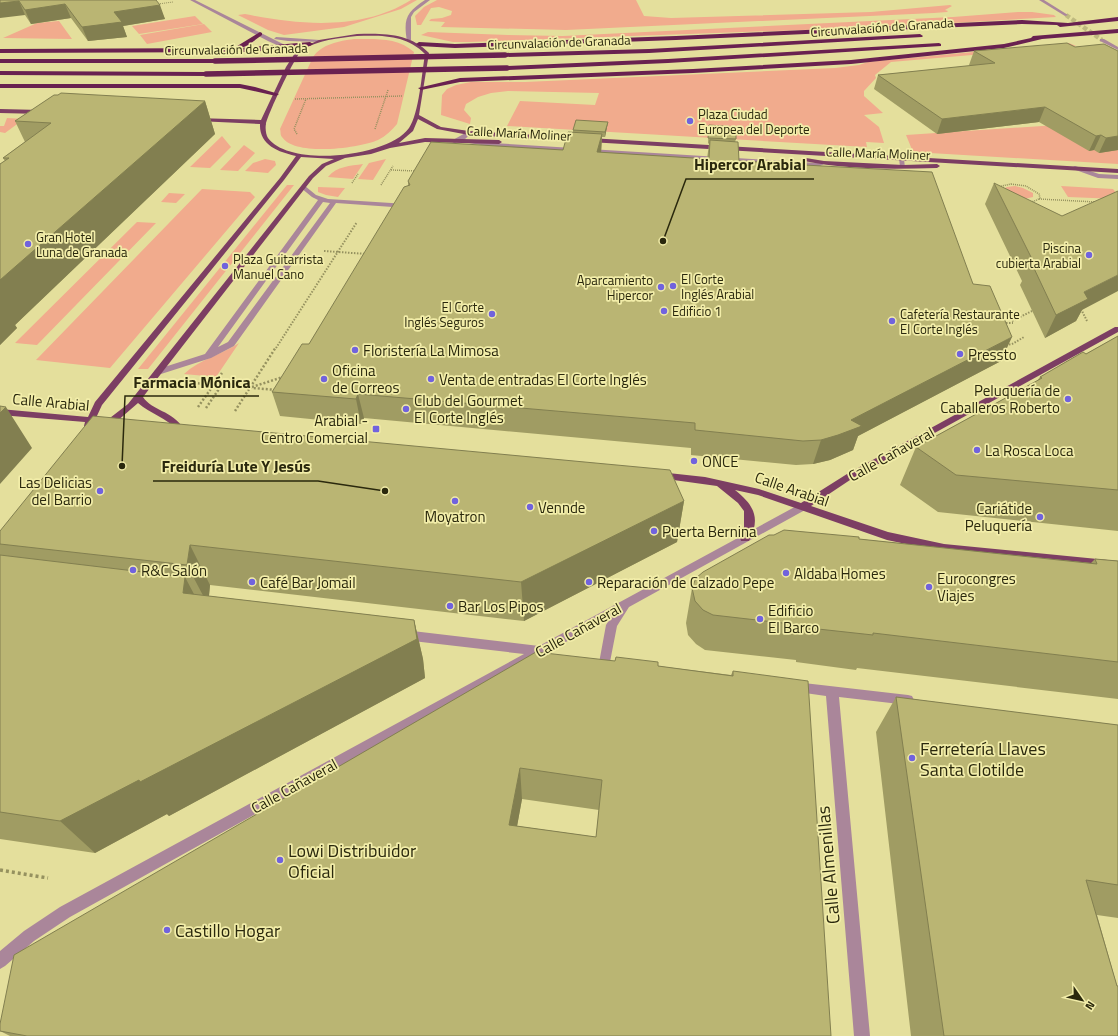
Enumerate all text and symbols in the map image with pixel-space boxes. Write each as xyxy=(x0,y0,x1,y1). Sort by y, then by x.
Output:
street label: Circunvalación de Granada xyxy=(810,12,955,42)
street label: Circunvalación de Granada xyxy=(487,29,631,54)
street label: Circunvalación de Granada xyxy=(164,38,308,60)
place label: Plaza Ciudad Europea del Deporte xyxy=(698,104,810,139)
marker: Plaza Ciudad Europea del Deporte xyxy=(685,116,695,126)
street label: Calle María Moliner xyxy=(466,120,572,146)
street label: Calle María Moliner xyxy=(825,141,931,165)
callout: Hipercor Arabial xyxy=(686,151,814,179)
text: Hipercor Arabial xyxy=(694,152,806,176)
place label: Gran Hotel Luna de Granada xyxy=(36,227,128,262)
place label: Piscina cubierta Arabial xyxy=(996,238,1081,273)
marker: Gran Hotel Luna de Granada xyxy=(23,239,33,249)
place label: Plaza Guitarrista Manuel Cano xyxy=(233,249,324,284)
marker: Piscina cubierta Arabial xyxy=(1084,250,1094,260)
marker: Plaza Guitarrista Manuel Cano xyxy=(220,261,230,271)
place label: El Corte Inglés Arabial xyxy=(681,269,754,304)
place label: Aparcamiento Hipercor xyxy=(577,270,654,305)
marker: El Corte Inglés Arabial xyxy=(668,281,678,291)
marker: Aparcamiento Hipercor xyxy=(656,282,666,292)
place label: El Corte Inglés Seguros xyxy=(404,297,484,332)
place label: Edificio 1 xyxy=(672,301,721,321)
place label: Cafetería Restaurante El Corte Inglés xyxy=(900,304,1020,339)
marker: Edificio 1 xyxy=(659,306,669,316)
marker: El Corte Inglés Seguros xyxy=(487,309,497,319)
marker: Cafetería Restaurante El Corte Inglés xyxy=(887,316,897,326)
place label: Floristería La Mimosa xyxy=(363,339,499,362)
place label: Pressto xyxy=(968,343,1017,366)
marker: Floristería La Mimosa xyxy=(350,345,360,355)
marker: Pressto xyxy=(955,349,965,359)
place label: Oficina de Correos xyxy=(332,359,399,399)
callout: Farmacia Mónica xyxy=(125,368,259,396)
place label: Venta de entradas El Corte Inglés xyxy=(439,368,647,391)
text: Farmacia Mónica xyxy=(133,370,251,394)
marker: Oficina de Correos xyxy=(319,374,329,384)
marker: Venta de entradas El Corte Inglés xyxy=(426,374,436,384)
place label: Peluquería de Caballeros Roberto xyxy=(940,379,1060,419)
street label: Calle Arabial xyxy=(12,387,90,417)
place label: Club del Gourmet El Corte Inglés xyxy=(414,389,523,429)
marker: Peluquería de Caballeros Roberto xyxy=(1063,394,1073,404)
marker: Club del Gourmet El Corte Inglés xyxy=(401,404,411,414)
place label: Arabial - Centro Comercial xyxy=(261,409,368,449)
street label: Calle Cañaveral xyxy=(844,421,938,487)
marker: Arabial - Centro Comercial xyxy=(371,424,381,434)
place label: La Rosca Loca xyxy=(985,439,1074,462)
marker: La Rosca Loca xyxy=(972,445,982,455)
place label: ONCE xyxy=(702,450,739,473)
callout: Freiduría Lute Y Jesús xyxy=(153,453,318,481)
text: Freiduría Lute Y Jesús xyxy=(161,454,311,478)
marker: ONCE xyxy=(689,456,699,466)
street label: Calle Arabial xyxy=(752,466,832,512)
place label: Las Delicias del Barrio xyxy=(19,471,92,511)
marker: Las Delicias del Barrio xyxy=(95,486,105,496)
marker: Moyatron xyxy=(450,496,460,506)
place label: Vennde xyxy=(538,496,585,519)
place label: Cariátide Peluquería xyxy=(965,497,1032,537)
marker: Vennde xyxy=(525,502,535,512)
place label: Moyatron xyxy=(424,505,486,528)
marker: Cariátide Peluquería xyxy=(1035,512,1045,522)
place label: Puerta Bernina xyxy=(662,520,757,543)
marker: Puerta Bernina xyxy=(649,526,659,536)
place label: R&C Salón xyxy=(141,559,207,582)
place label: Aldaba Homes xyxy=(794,562,886,585)
marker: R&C Salón xyxy=(128,565,138,575)
place label: Eurocongres Viajes xyxy=(937,567,1016,607)
marker: Aldaba Homes xyxy=(781,568,791,578)
place label: Café Bar Jomail xyxy=(260,571,356,594)
place label: Reparación de Calzado Pepe xyxy=(597,571,774,594)
marker: Café Bar Jomail xyxy=(247,577,257,587)
marker: Reparación de Calzado Pepe xyxy=(584,577,594,587)
marker: Eurocongres Viajes xyxy=(924,582,934,592)
place label: Bar Los Pipos xyxy=(458,595,544,618)
street label: Calle Cañaveral xyxy=(531,597,625,663)
place label: Edificio El Barco xyxy=(768,599,819,639)
marker: Bar Los Pipos xyxy=(445,601,455,611)
marker: Edificio El Barco xyxy=(755,614,765,624)
place label: Ferretería Llaves Santa Clotilde xyxy=(920,735,1046,783)
street label: Calle Cañaveral xyxy=(247,753,341,819)
marker: Ferretería Llaves Santa Clotilde xyxy=(907,753,917,763)
street label: Calle Almenillas xyxy=(809,805,847,925)
place label: Lowi Distribuidor Oficial xyxy=(288,837,416,885)
marker: Lowi Distribuidor Oficial xyxy=(275,855,285,865)
place label: Castillo Hogar xyxy=(175,917,280,944)
marker: Castillo Hogar xyxy=(162,925,172,935)
north arrow xyxy=(1062,980,1102,1020)
text: N xyxy=(1082,998,1099,1013)

